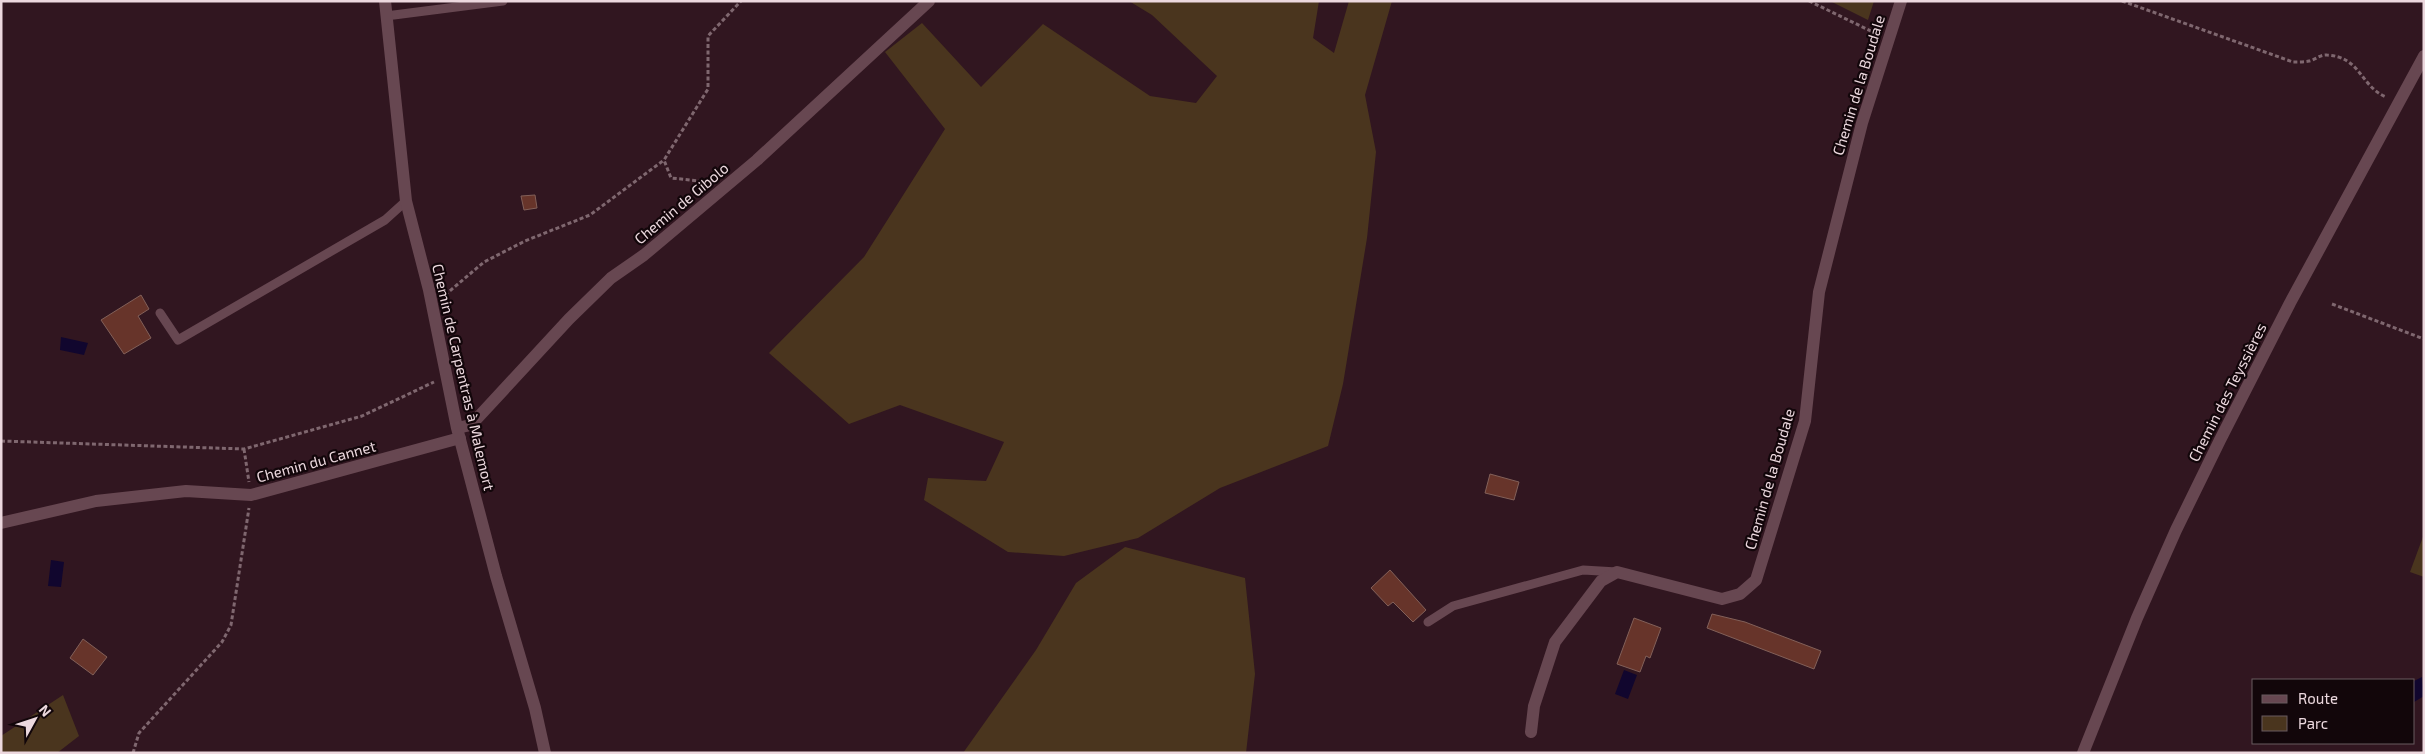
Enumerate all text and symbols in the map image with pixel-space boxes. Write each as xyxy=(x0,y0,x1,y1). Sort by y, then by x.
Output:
street label: Chemin de la Boudale xyxy=(1828,13,1888,157)
street label: Chemin de Gibolo xyxy=(630,158,732,248)
street label: Chemin de Carpentras à Malemort xyxy=(429,262,499,492)
street label: Chemin des Teyssières xyxy=(2184,320,2270,464)
street label: Chemin de la Boudale xyxy=(1740,406,1798,552)
street label: Chemin du Cannet xyxy=(254,436,378,486)
legend xyxy=(2252,679,2415,744)
text: Route xyxy=(2298,689,2338,707)
north arrow xyxy=(10,694,60,744)
text: N xyxy=(36,701,55,720)
text: Parc xyxy=(2298,714,2328,732)

